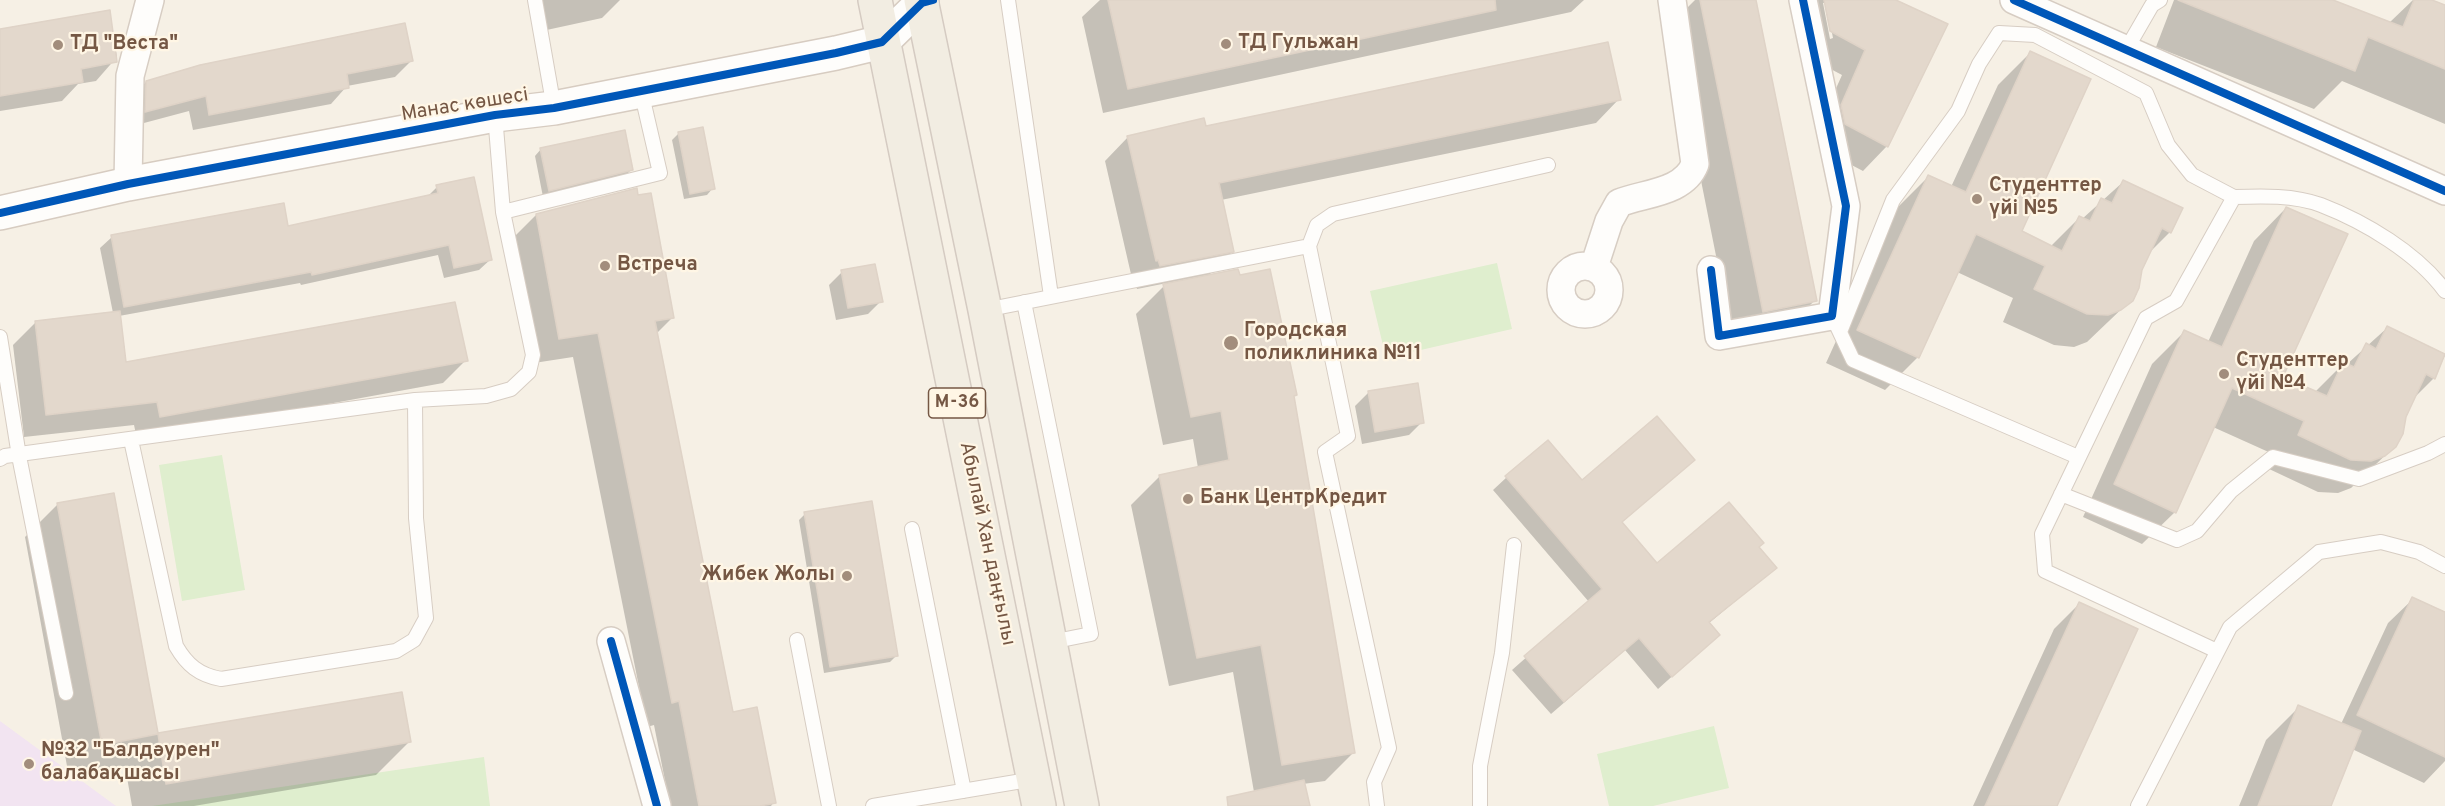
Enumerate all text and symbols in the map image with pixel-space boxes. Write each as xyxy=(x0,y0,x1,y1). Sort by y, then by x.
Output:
place label: ТД Гульжан xyxy=(1238,32,1359,56)
place label: ТД "Веста" xyxy=(70,33,178,57)
marker: ТД Гульжан xyxy=(1219,37,1233,51)
marker: ТД "Веста" xyxy=(51,38,65,52)
street label: Манас көшесі xyxy=(400,84,530,128)
place label: Студенттер үйі №5 xyxy=(1989,175,2102,222)
marker: Студенттер үйі №5 xyxy=(1970,192,1984,206)
place label: Встреча xyxy=(617,254,698,278)
marker: Встреча xyxy=(598,259,612,273)
place label: Городская поликлиника №11 xyxy=(1244,320,1422,367)
marker: Городская поликлиника №11 xyxy=(1222,334,1240,352)
place label: Студенттер үйі №4 xyxy=(2236,350,2349,397)
marker: Студенттер үйі №4 xyxy=(2217,367,2231,381)
road number: M-36 xyxy=(928,388,986,418)
street label: Абылай Хан даңғылы xyxy=(953,440,1019,648)
place label: Банк ЦентрКредит xyxy=(1200,487,1387,511)
marker: Банк ЦентрКредит xyxy=(1181,492,1195,506)
place label: Жибек Жолы xyxy=(701,564,835,588)
marker: Жибек Жолы xyxy=(840,569,854,583)
place label: №32 "Балдәурен" балабақшасы xyxy=(41,740,220,787)
marker: №32 "Балдәурен" балабақшасы xyxy=(22,757,36,771)

